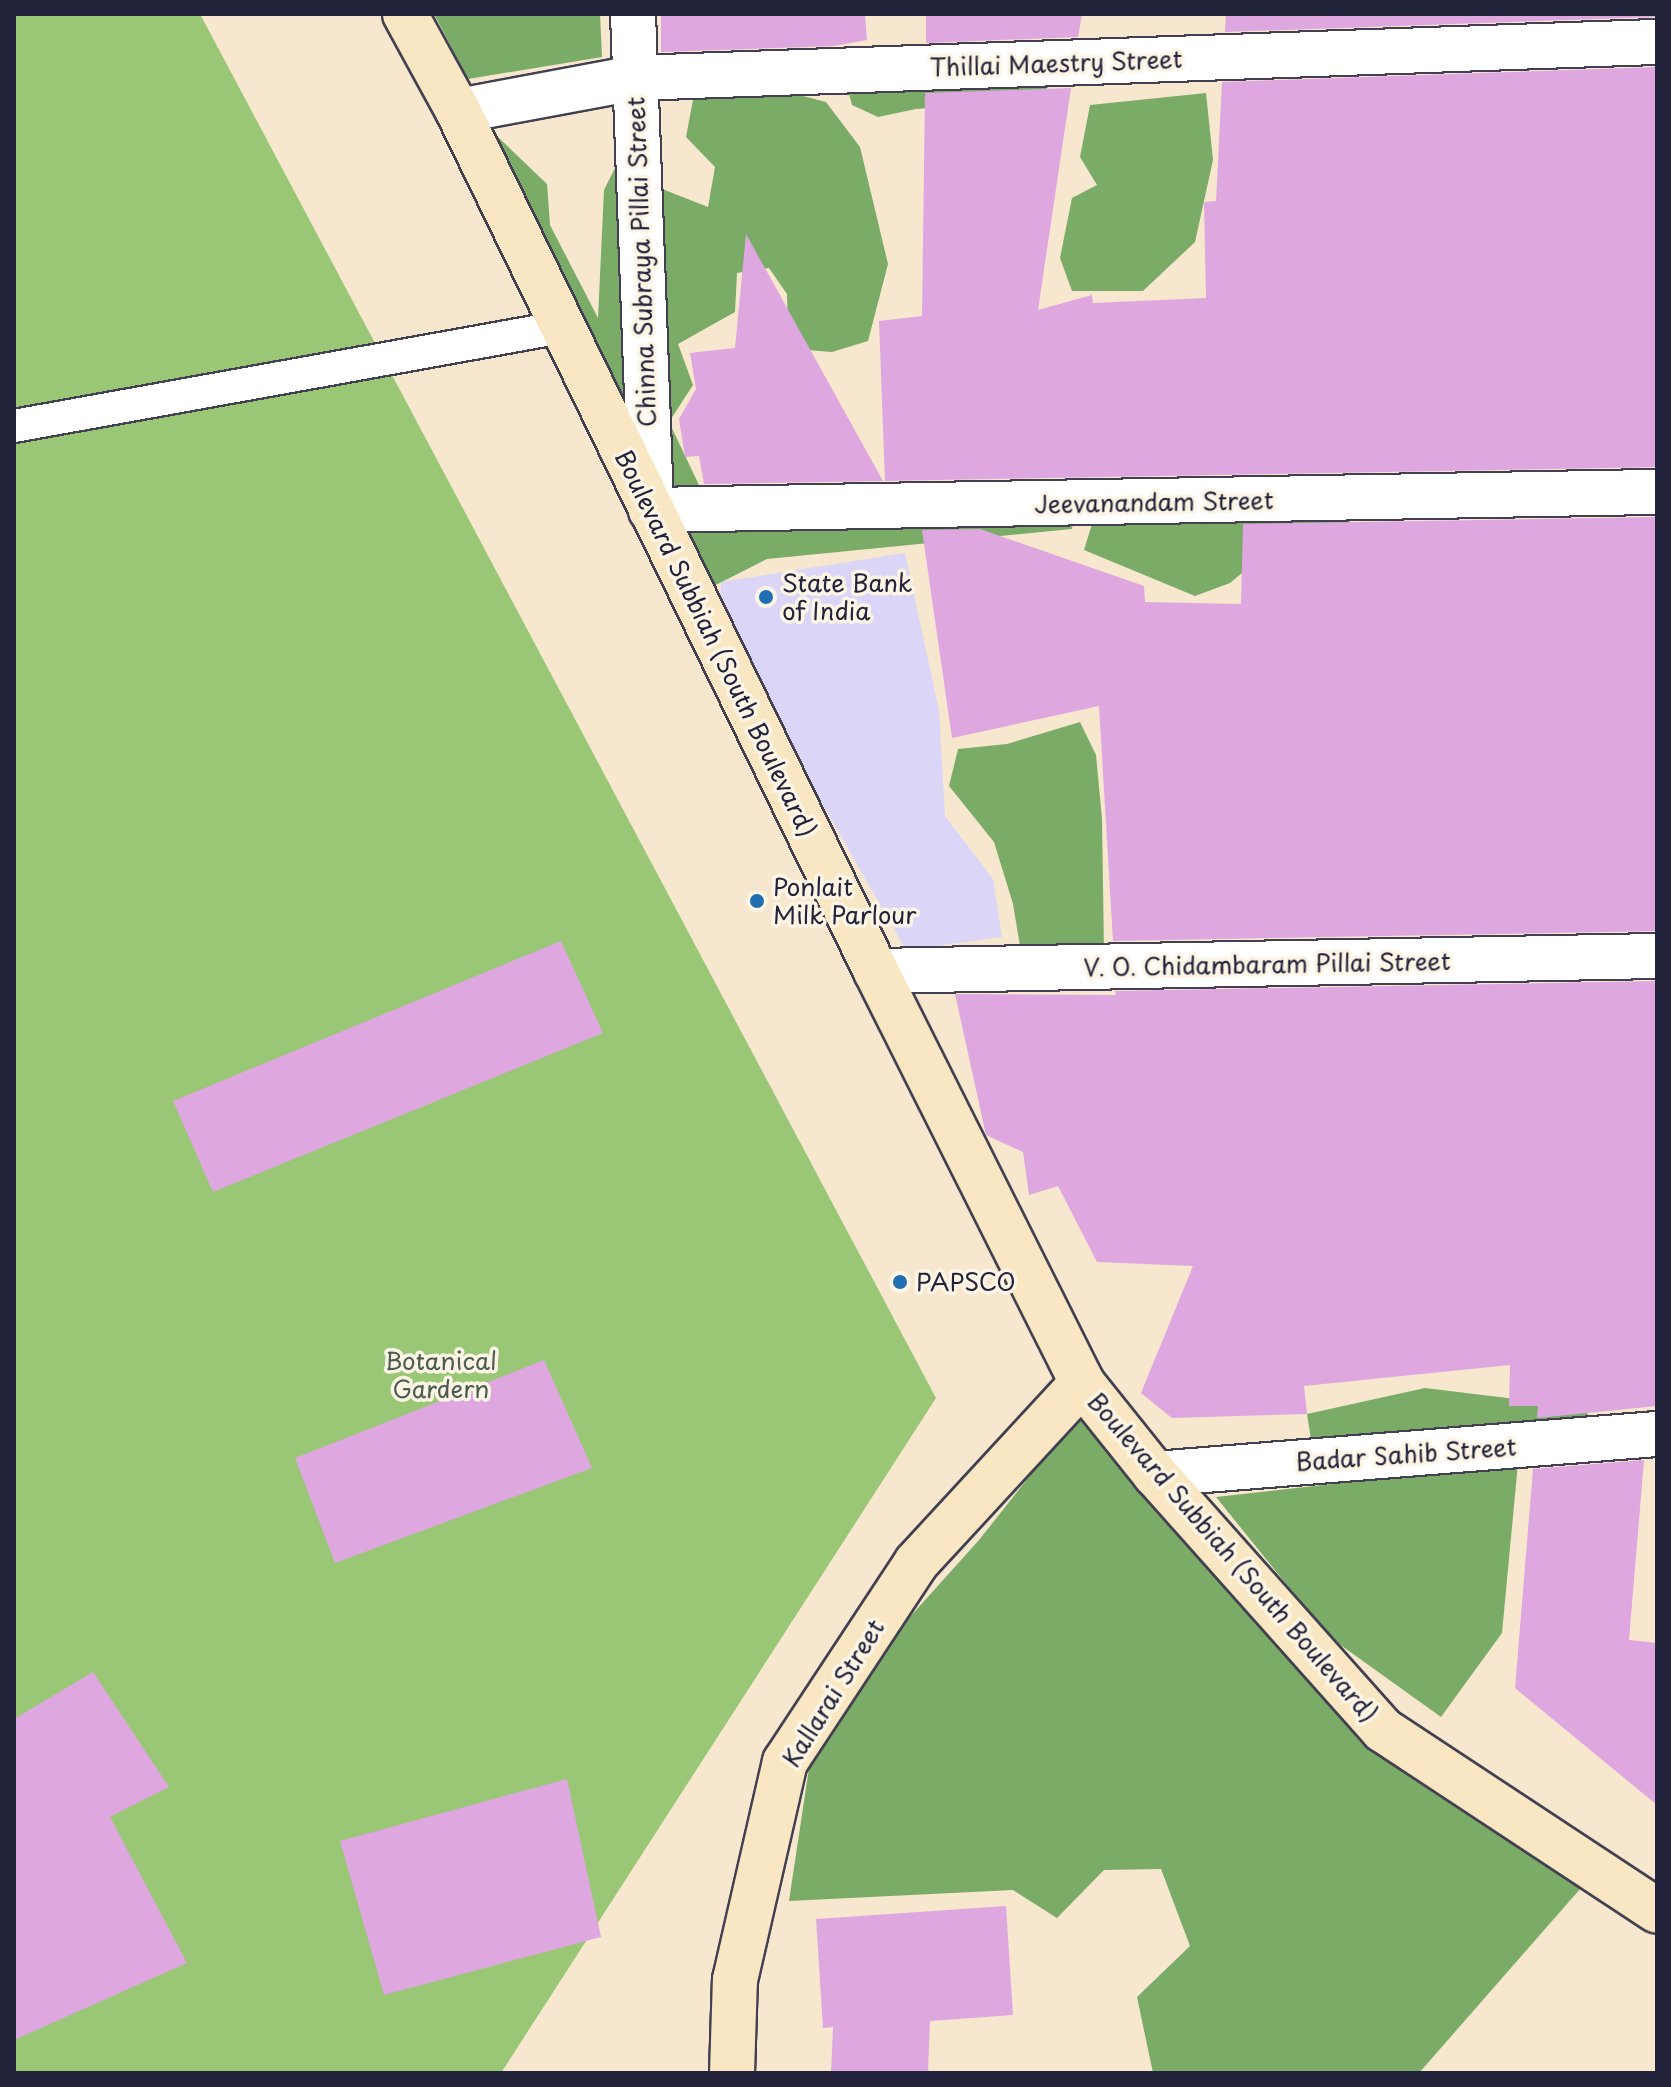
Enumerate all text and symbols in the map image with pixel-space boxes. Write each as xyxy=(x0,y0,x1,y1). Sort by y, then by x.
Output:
street label: Thillai Maestry Street xyxy=(929,44,1183,82)
street label: Chinna Subraya Pillai Street xyxy=(621,96,661,428)
street label: Boulevard Subbiah (South Boulevard) xyxy=(609,444,823,842)
street label: Jeevanandam Street xyxy=(1034,486,1274,518)
place label: State Bank of India xyxy=(782,569,912,625)
marker: State Bank of India xyxy=(757,588,775,606)
place label: Ponlait Milk Parlour xyxy=(773,873,916,929)
marker: Ponlait Milk Parlour xyxy=(748,892,766,910)
street label: V. O. Chidambaram Pillai Street xyxy=(1081,946,1453,982)
place label: PAPSCO xyxy=(916,1268,1016,1296)
marker: PAPSCO xyxy=(891,1273,909,1291)
park label: Botanical Gardern xyxy=(385,1347,497,1403)
street label: Boulevard Subbiah (South Boulevard) xyxy=(1081,1385,1385,1729)
street label: Badar Sahib Street xyxy=(1294,1432,1518,1476)
street label: Kallarai Street xyxy=(776,1614,890,1772)

